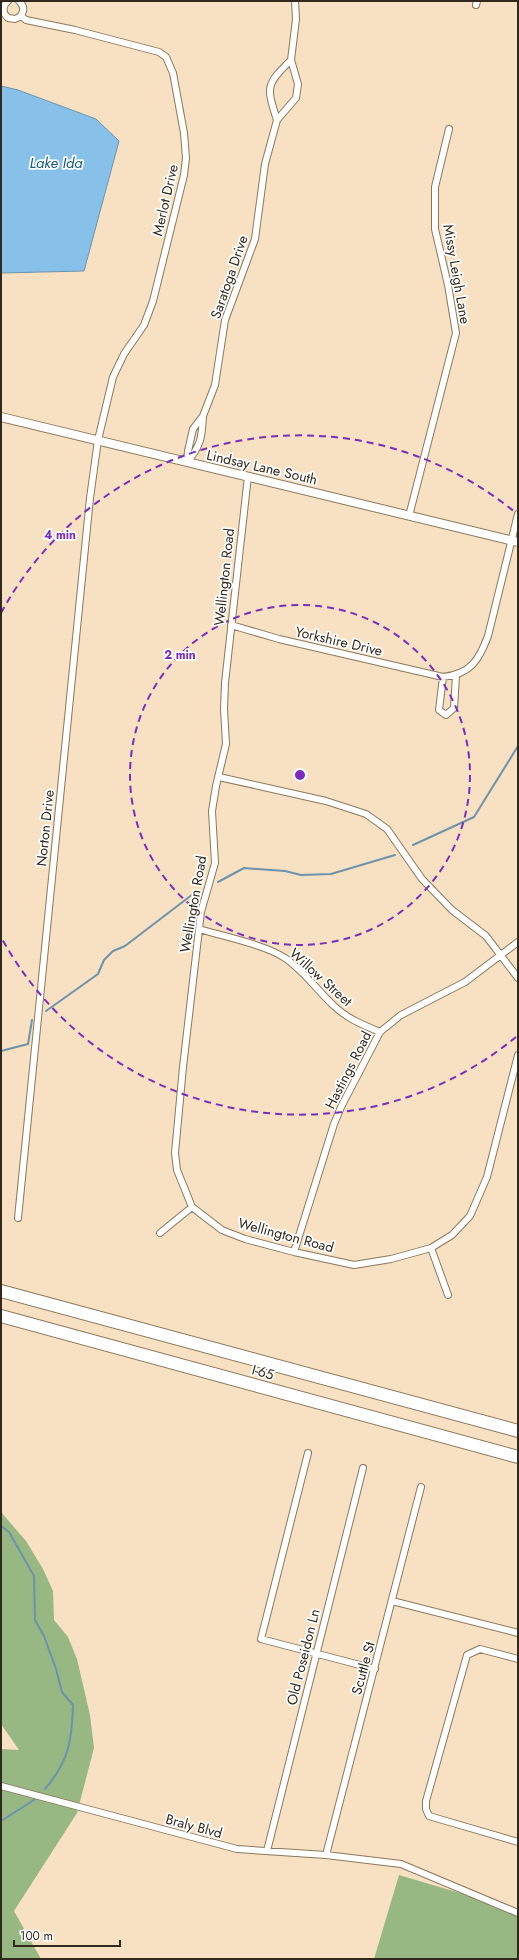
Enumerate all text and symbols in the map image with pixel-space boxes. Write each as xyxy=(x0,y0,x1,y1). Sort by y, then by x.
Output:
water label: Lake Ida xyxy=(29,152,83,174)
street label: Merlot Drive xyxy=(147,162,183,238)
street label: Missy Leigh Lane xyxy=(438,223,476,325)
street label: Saratoga Drive xyxy=(205,233,253,321)
street label: Lindsay Lane South xyxy=(205,445,319,489)
text: 4 min xyxy=(44,526,76,544)
street label: Wellington Road xyxy=(209,527,239,627)
street label: Yorkshire Drive xyxy=(293,621,385,661)
text: 2 min xyxy=(164,646,196,664)
centre of rings xyxy=(293,768,307,782)
street label: Norton Drive xyxy=(31,789,59,867)
street label: Wellington Road xyxy=(175,854,211,954)
street label: Willow Street xyxy=(285,943,357,1011)
street label: Hastings Road xyxy=(320,1028,376,1112)
street label: Wellington Road xyxy=(236,1213,336,1257)
street label: I-65 xyxy=(250,1359,276,1385)
street label: Old Poseidon Ln xyxy=(281,1607,325,1707)
street label: Scuttle St xyxy=(346,1639,380,1697)
street label: Braly Blvd xyxy=(163,1809,225,1843)
scale bar xyxy=(14,1922,120,1948)
text: 100 m xyxy=(20,1927,53,1945)

